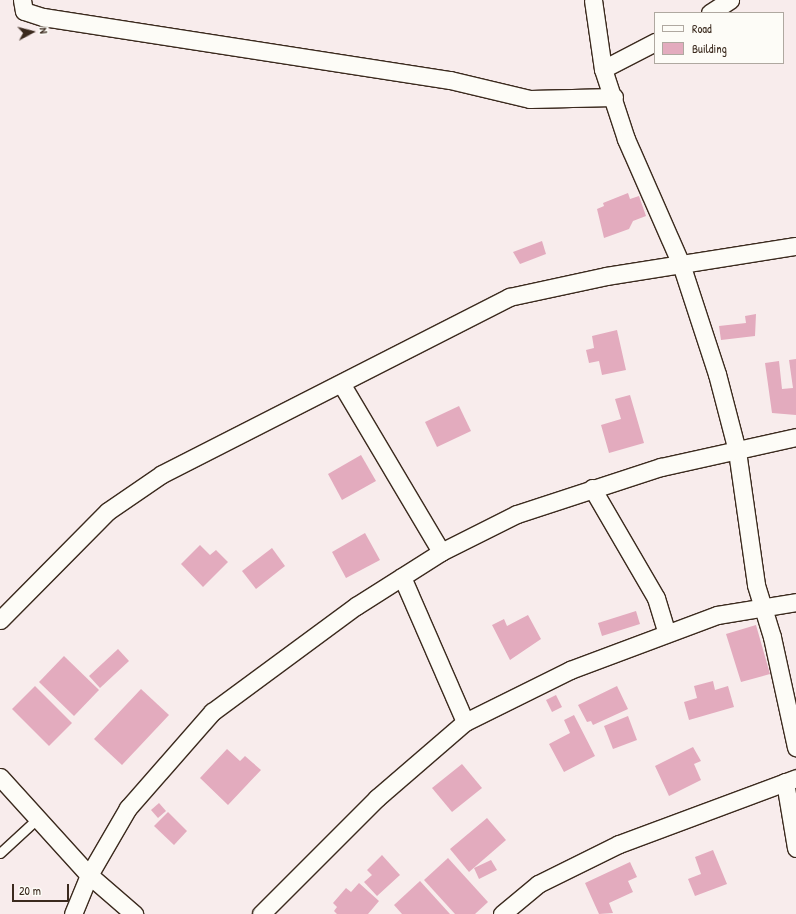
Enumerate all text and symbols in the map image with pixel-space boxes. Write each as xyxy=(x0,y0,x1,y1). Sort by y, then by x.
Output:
north arrow xyxy=(12,12,52,52)
legend xyxy=(654,12,784,64)
text: Road xyxy=(692,20,712,37)
text: N xyxy=(37,27,51,34)
text: Building xyxy=(692,40,727,57)
scale bar xyxy=(14,876,71,902)
text: 20 m xyxy=(19,882,41,899)

